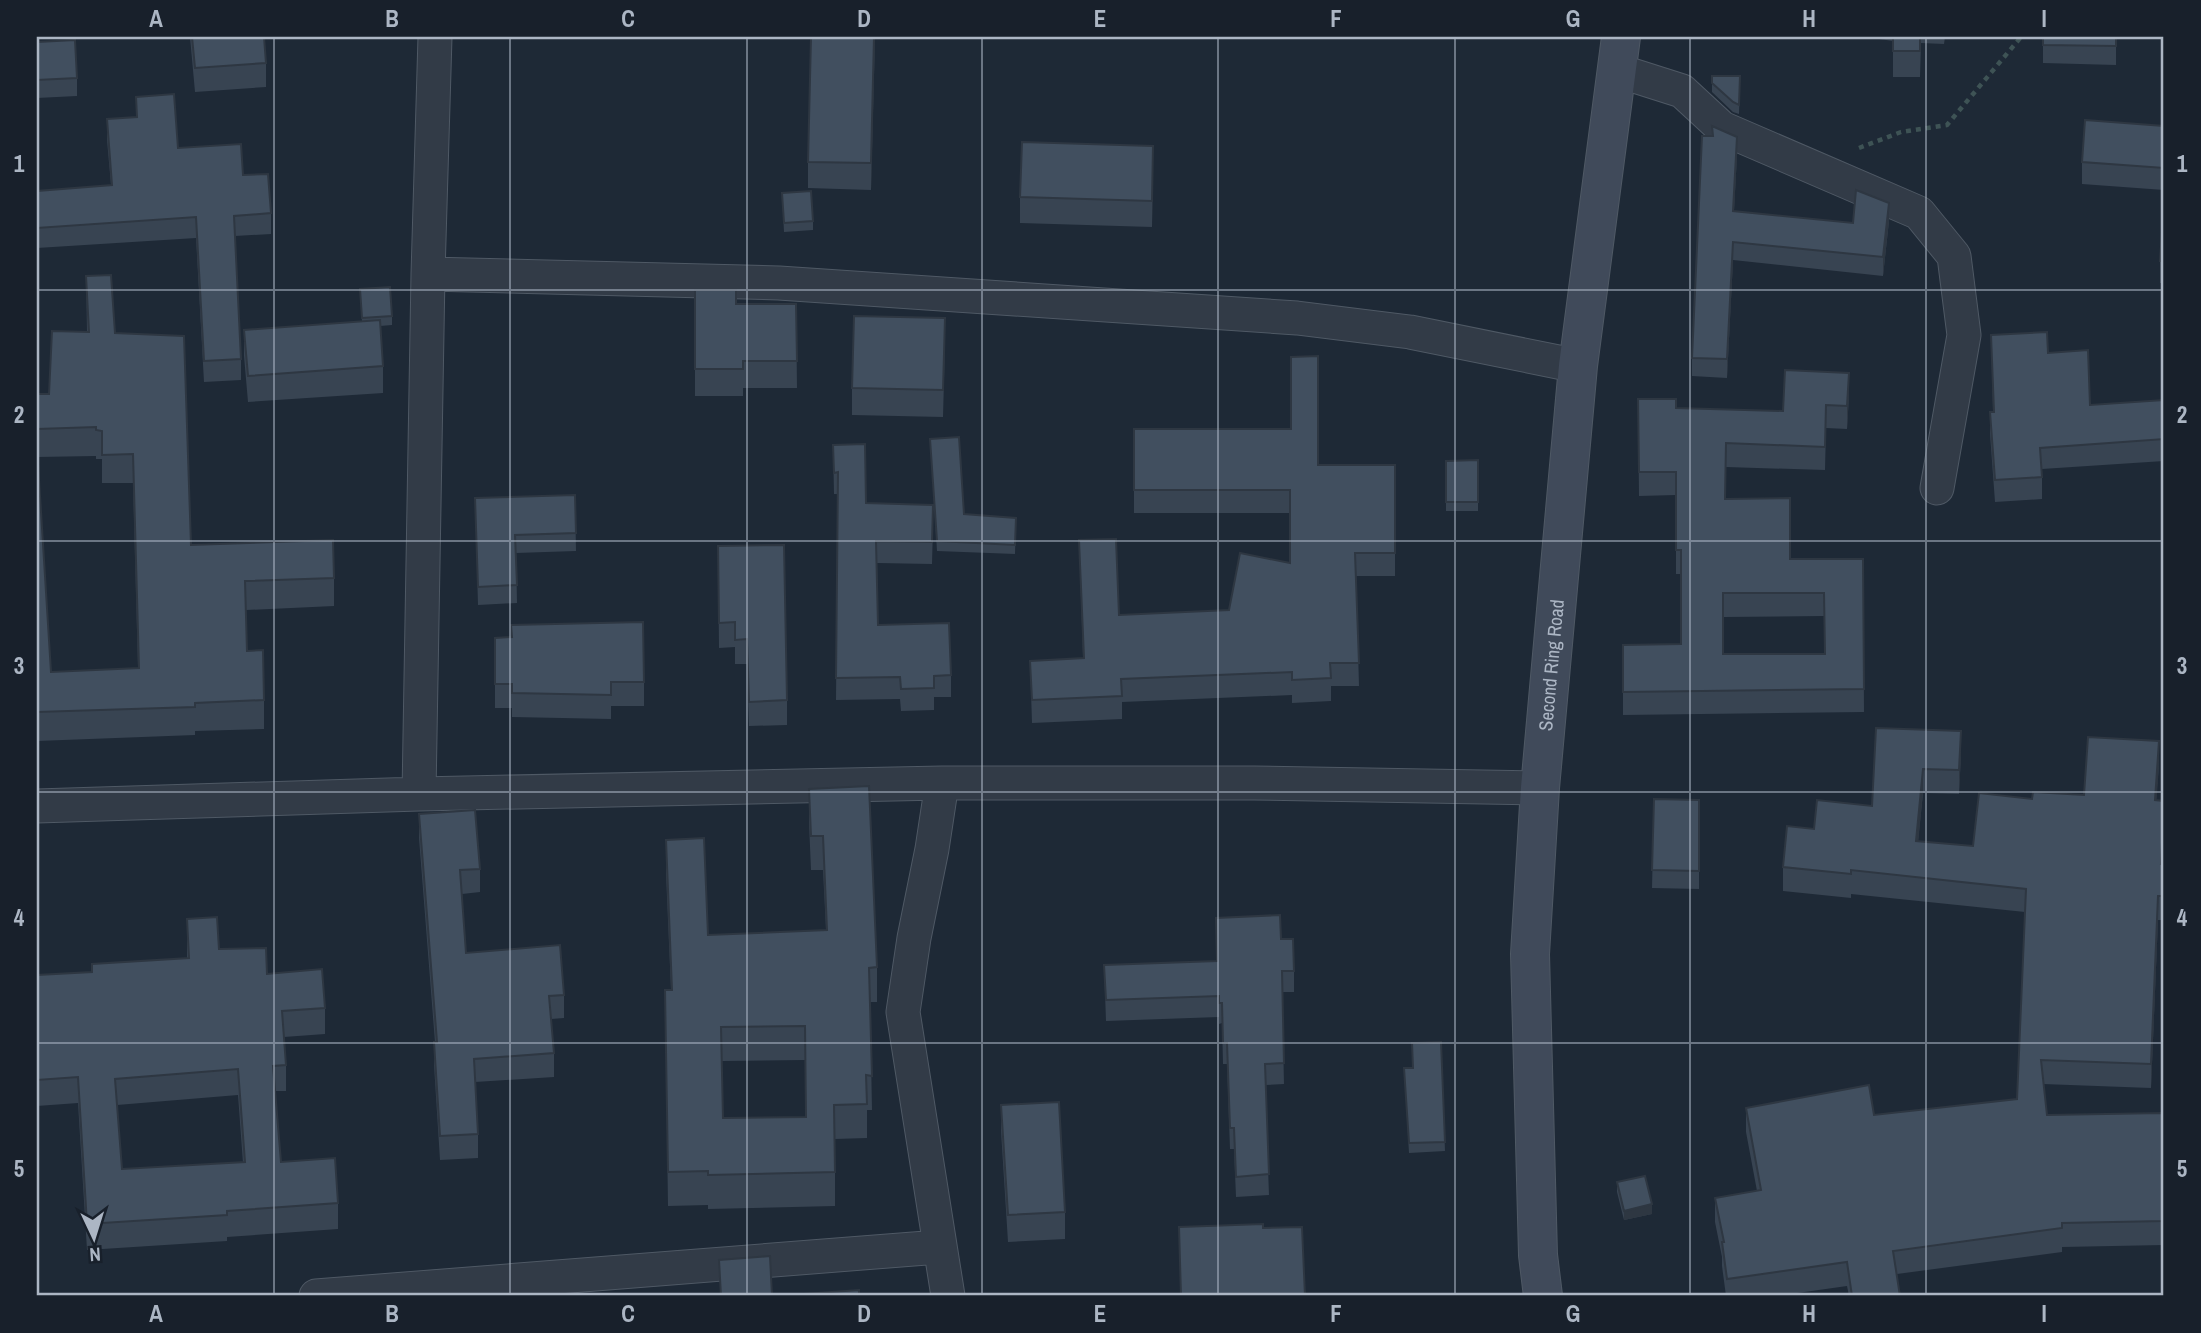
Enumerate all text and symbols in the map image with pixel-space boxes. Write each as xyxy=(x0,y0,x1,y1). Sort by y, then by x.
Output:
text: A xyxy=(149,3,163,34)
text: B xyxy=(385,3,399,34)
text: C xyxy=(621,3,635,34)
text: D xyxy=(857,3,871,34)
text: E xyxy=(1094,3,1106,34)
text: F xyxy=(1330,3,1342,34)
text: G xyxy=(1566,3,1580,34)
text: H xyxy=(1802,3,1816,34)
text: I xyxy=(2041,3,2047,34)
text: 1 xyxy=(14,148,25,179)
text: 1 xyxy=(2177,148,2188,179)
text: 2 xyxy=(14,399,24,430)
text: 2 xyxy=(2177,399,2187,430)
street label: Second Ring Road xyxy=(1532,598,1570,732)
text: 3 xyxy=(14,650,24,681)
text: 3 xyxy=(2177,650,2187,681)
text: 4 xyxy=(14,902,25,933)
text: 4 xyxy=(2177,902,2188,933)
text: 5 xyxy=(14,1153,24,1184)
text: 5 xyxy=(2177,1153,2187,1184)
north arrow xyxy=(60,1204,130,1274)
text: N xyxy=(89,1242,102,1268)
text: A xyxy=(149,1298,163,1329)
text: B xyxy=(385,1298,399,1329)
text: C xyxy=(621,1298,635,1329)
text: D xyxy=(857,1298,871,1329)
text: E xyxy=(1094,1298,1106,1329)
text: F xyxy=(1330,1298,1342,1329)
text: G xyxy=(1566,1298,1580,1329)
text: H xyxy=(1802,1298,1816,1329)
text: I xyxy=(2041,1298,2047,1329)

